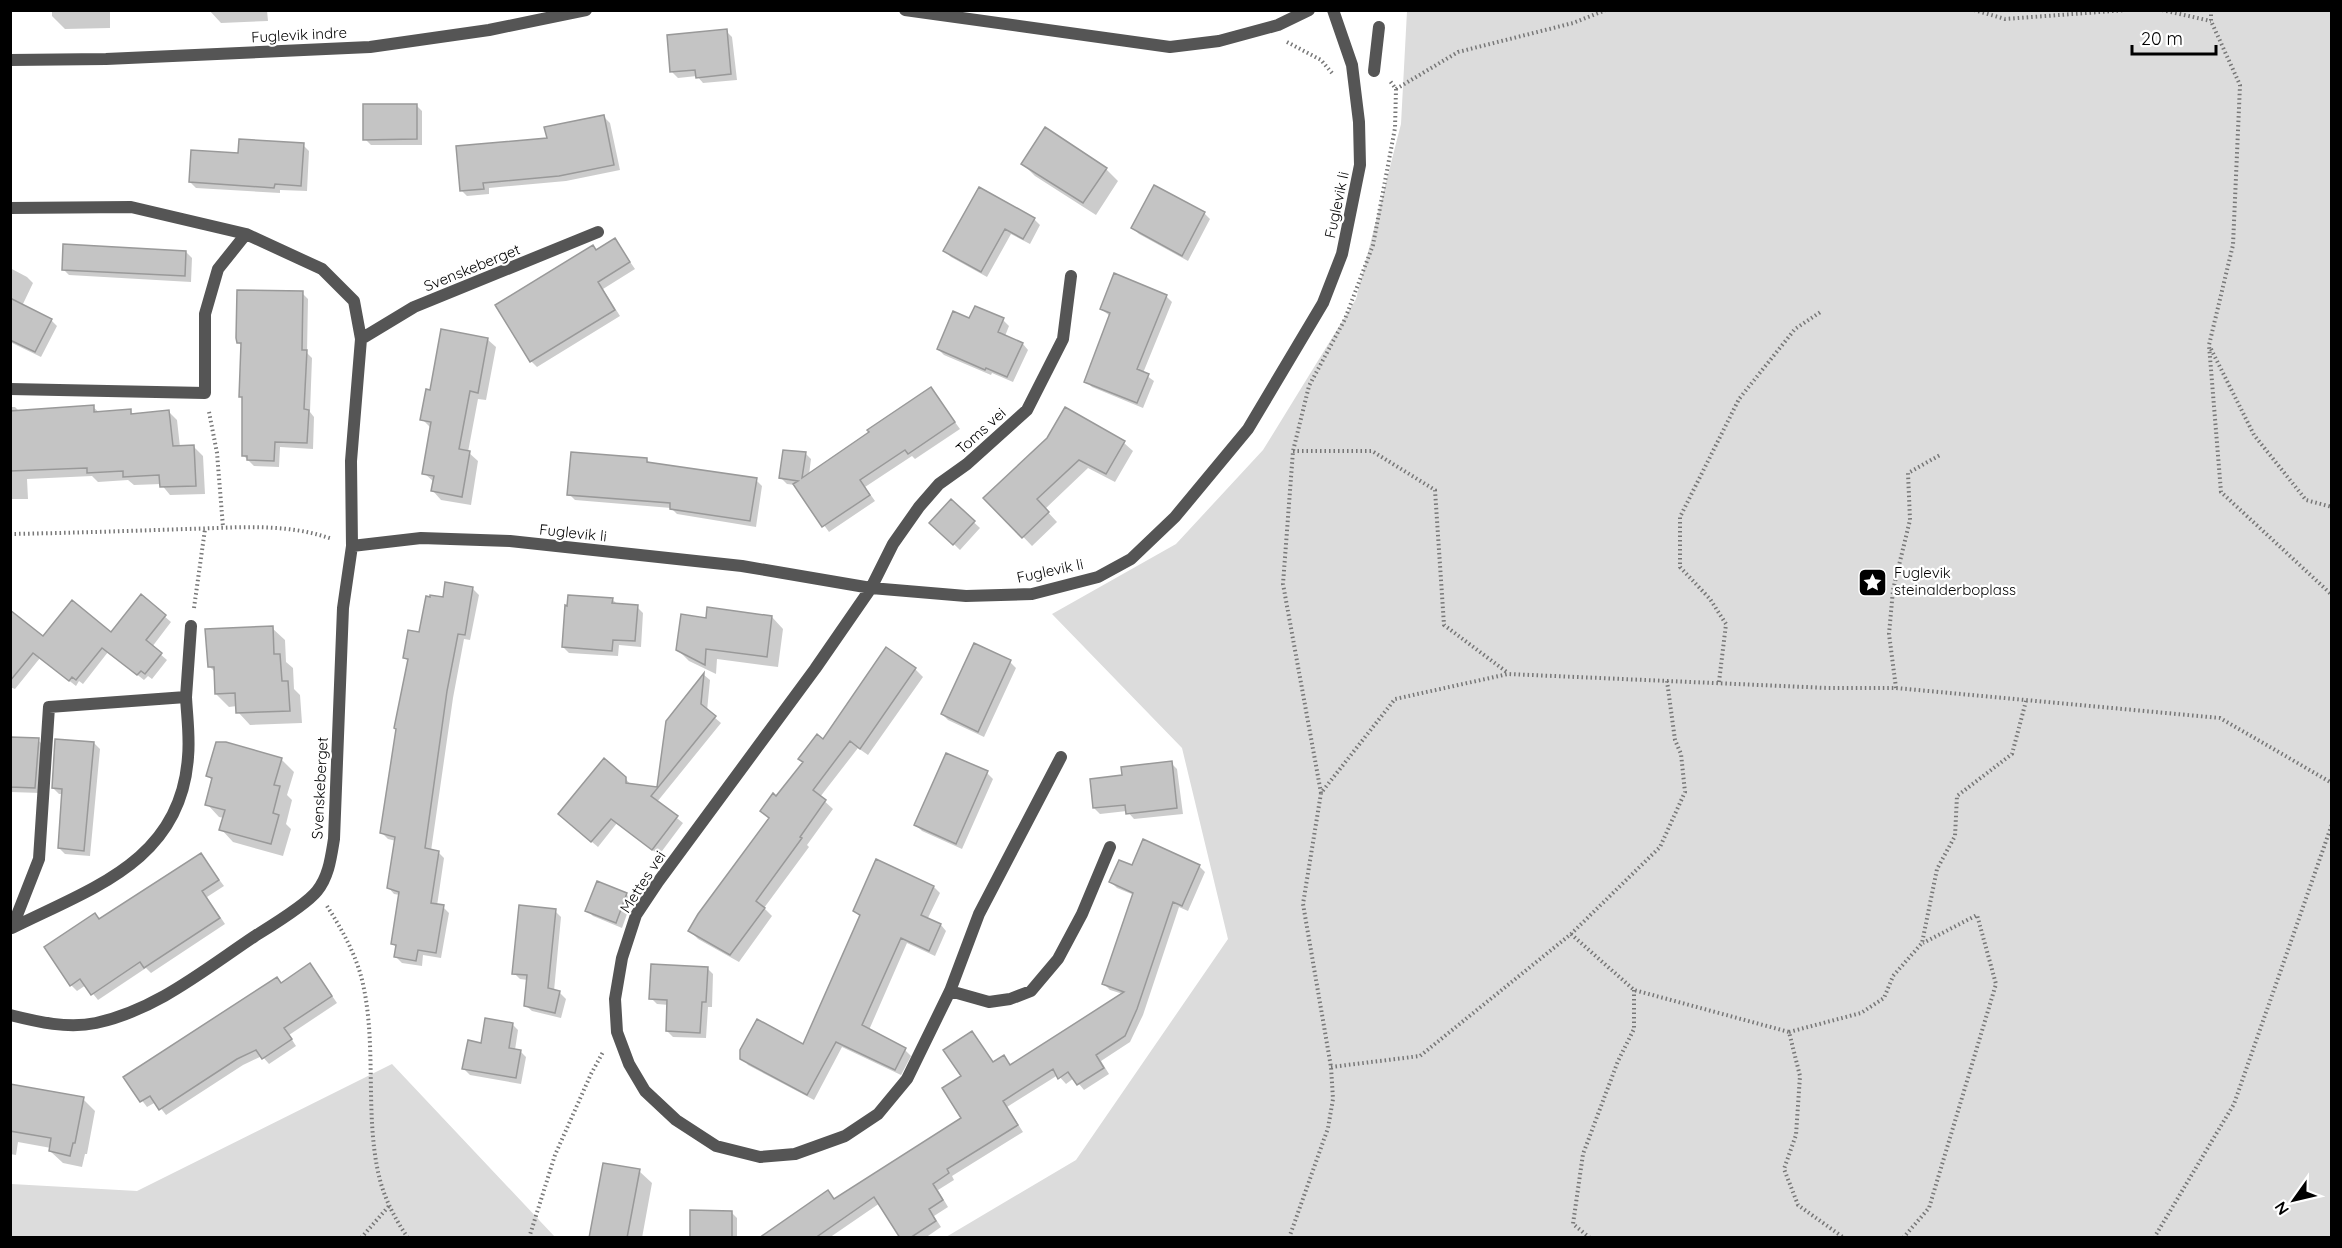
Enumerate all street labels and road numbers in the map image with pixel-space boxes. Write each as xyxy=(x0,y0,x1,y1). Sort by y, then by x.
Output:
street label: Fuglevik indre xyxy=(251,23,347,46)
street label: Fuglevik li xyxy=(1320,170,1353,240)
street label: Svenskeberget xyxy=(421,240,523,296)
street label: Toms vei xyxy=(952,403,1010,458)
street label: Fuglevik li xyxy=(538,520,608,545)
street label: Fuglevik li xyxy=(1015,554,1085,587)
street label: Svenskeberget xyxy=(307,736,332,840)
street label: Mettes vei xyxy=(616,847,670,916)

